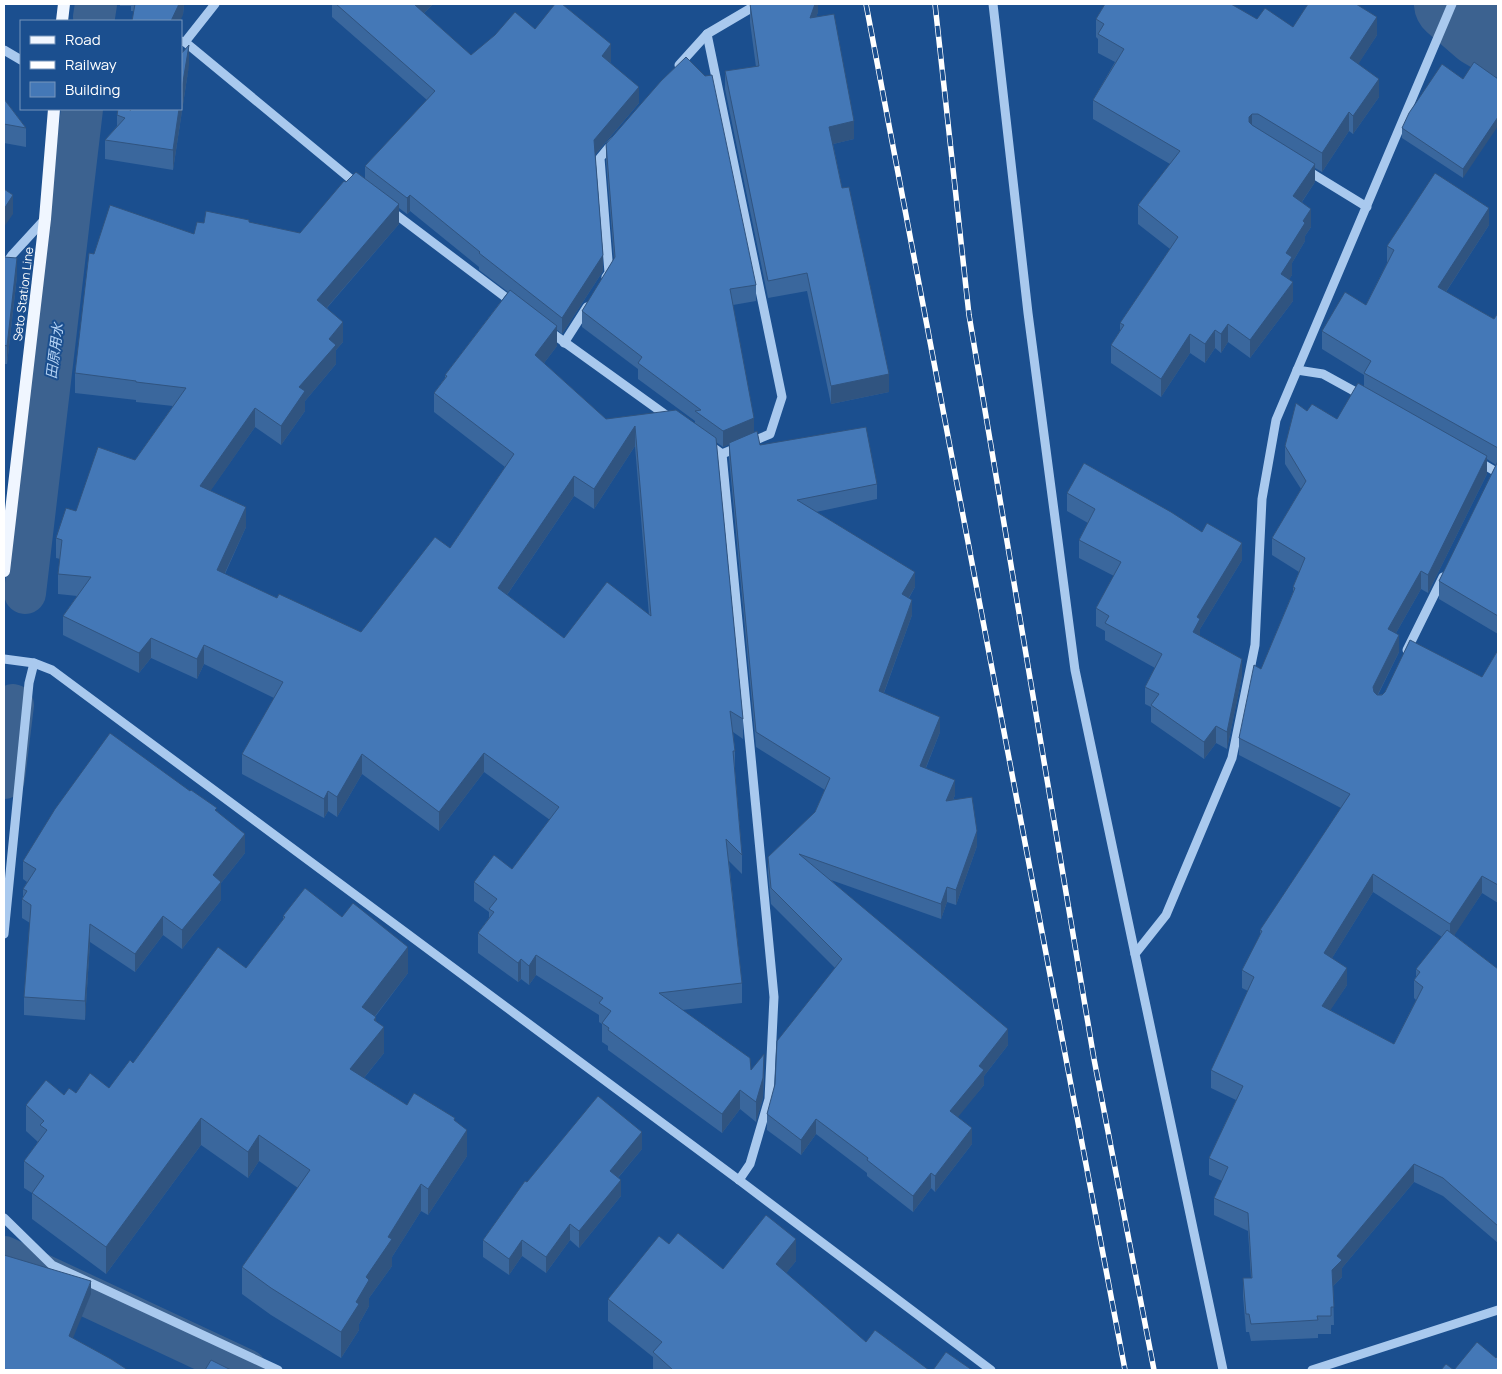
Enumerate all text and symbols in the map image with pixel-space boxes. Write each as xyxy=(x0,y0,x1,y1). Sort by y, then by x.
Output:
legend xyxy=(20,20,182,110)
text: Road xyxy=(65,29,101,50)
text: Railway xyxy=(65,54,117,75)
text: Building xyxy=(65,79,120,100)
street label: Seto Station Line xyxy=(9,246,37,342)
water label: 田原用水 xyxy=(41,320,67,380)

